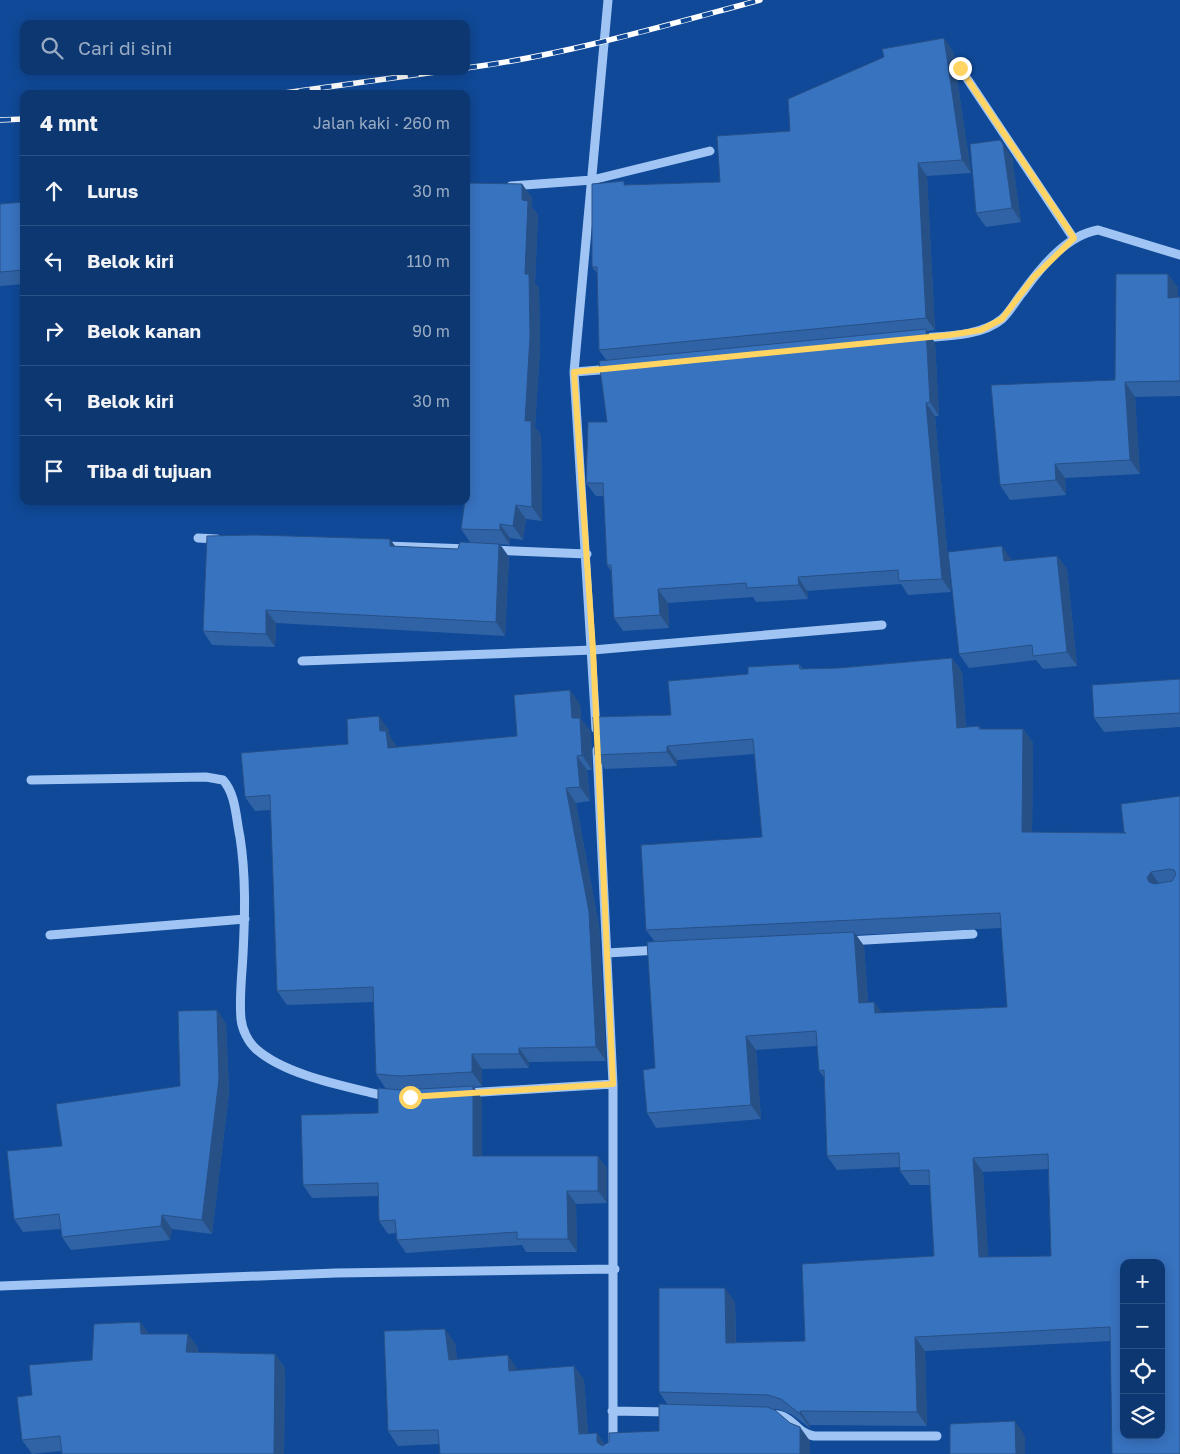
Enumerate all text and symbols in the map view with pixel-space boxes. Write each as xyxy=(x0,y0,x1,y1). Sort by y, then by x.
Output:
search box xyxy=(20,20,470,75)
icon: search xyxy=(38,34,66,62)
text: Cari di sini xyxy=(78,36,172,59)
route end xyxy=(949,57,972,80)
text: 4 mnt xyxy=(40,110,98,136)
text: Jalan kaki · 260 m xyxy=(313,113,450,133)
icon: ahead xyxy=(40,177,68,205)
text: Lurus xyxy=(87,179,138,202)
text: 30 m xyxy=(413,181,450,201)
icon: left xyxy=(40,247,68,275)
text: Belok kiri xyxy=(87,249,174,272)
text: 110 m xyxy=(406,251,450,271)
icon: right xyxy=(40,317,68,345)
text: Belok kanan xyxy=(87,319,201,342)
text: 90 m xyxy=(412,321,450,341)
icon: left xyxy=(40,387,68,415)
text: Belok kiri xyxy=(87,389,174,412)
text: 30 m xyxy=(413,391,450,411)
icon: arrive xyxy=(40,457,68,485)
text: Tiba di tujuan xyxy=(87,459,212,482)
route start xyxy=(399,1086,422,1109)
map controls xyxy=(1120,1259,1165,1439)
button: + xyxy=(1120,1259,1165,1304)
button: − xyxy=(1120,1304,1165,1349)
button: locate xyxy=(1120,1349,1165,1394)
button: layers xyxy=(1120,1394,1165,1439)

